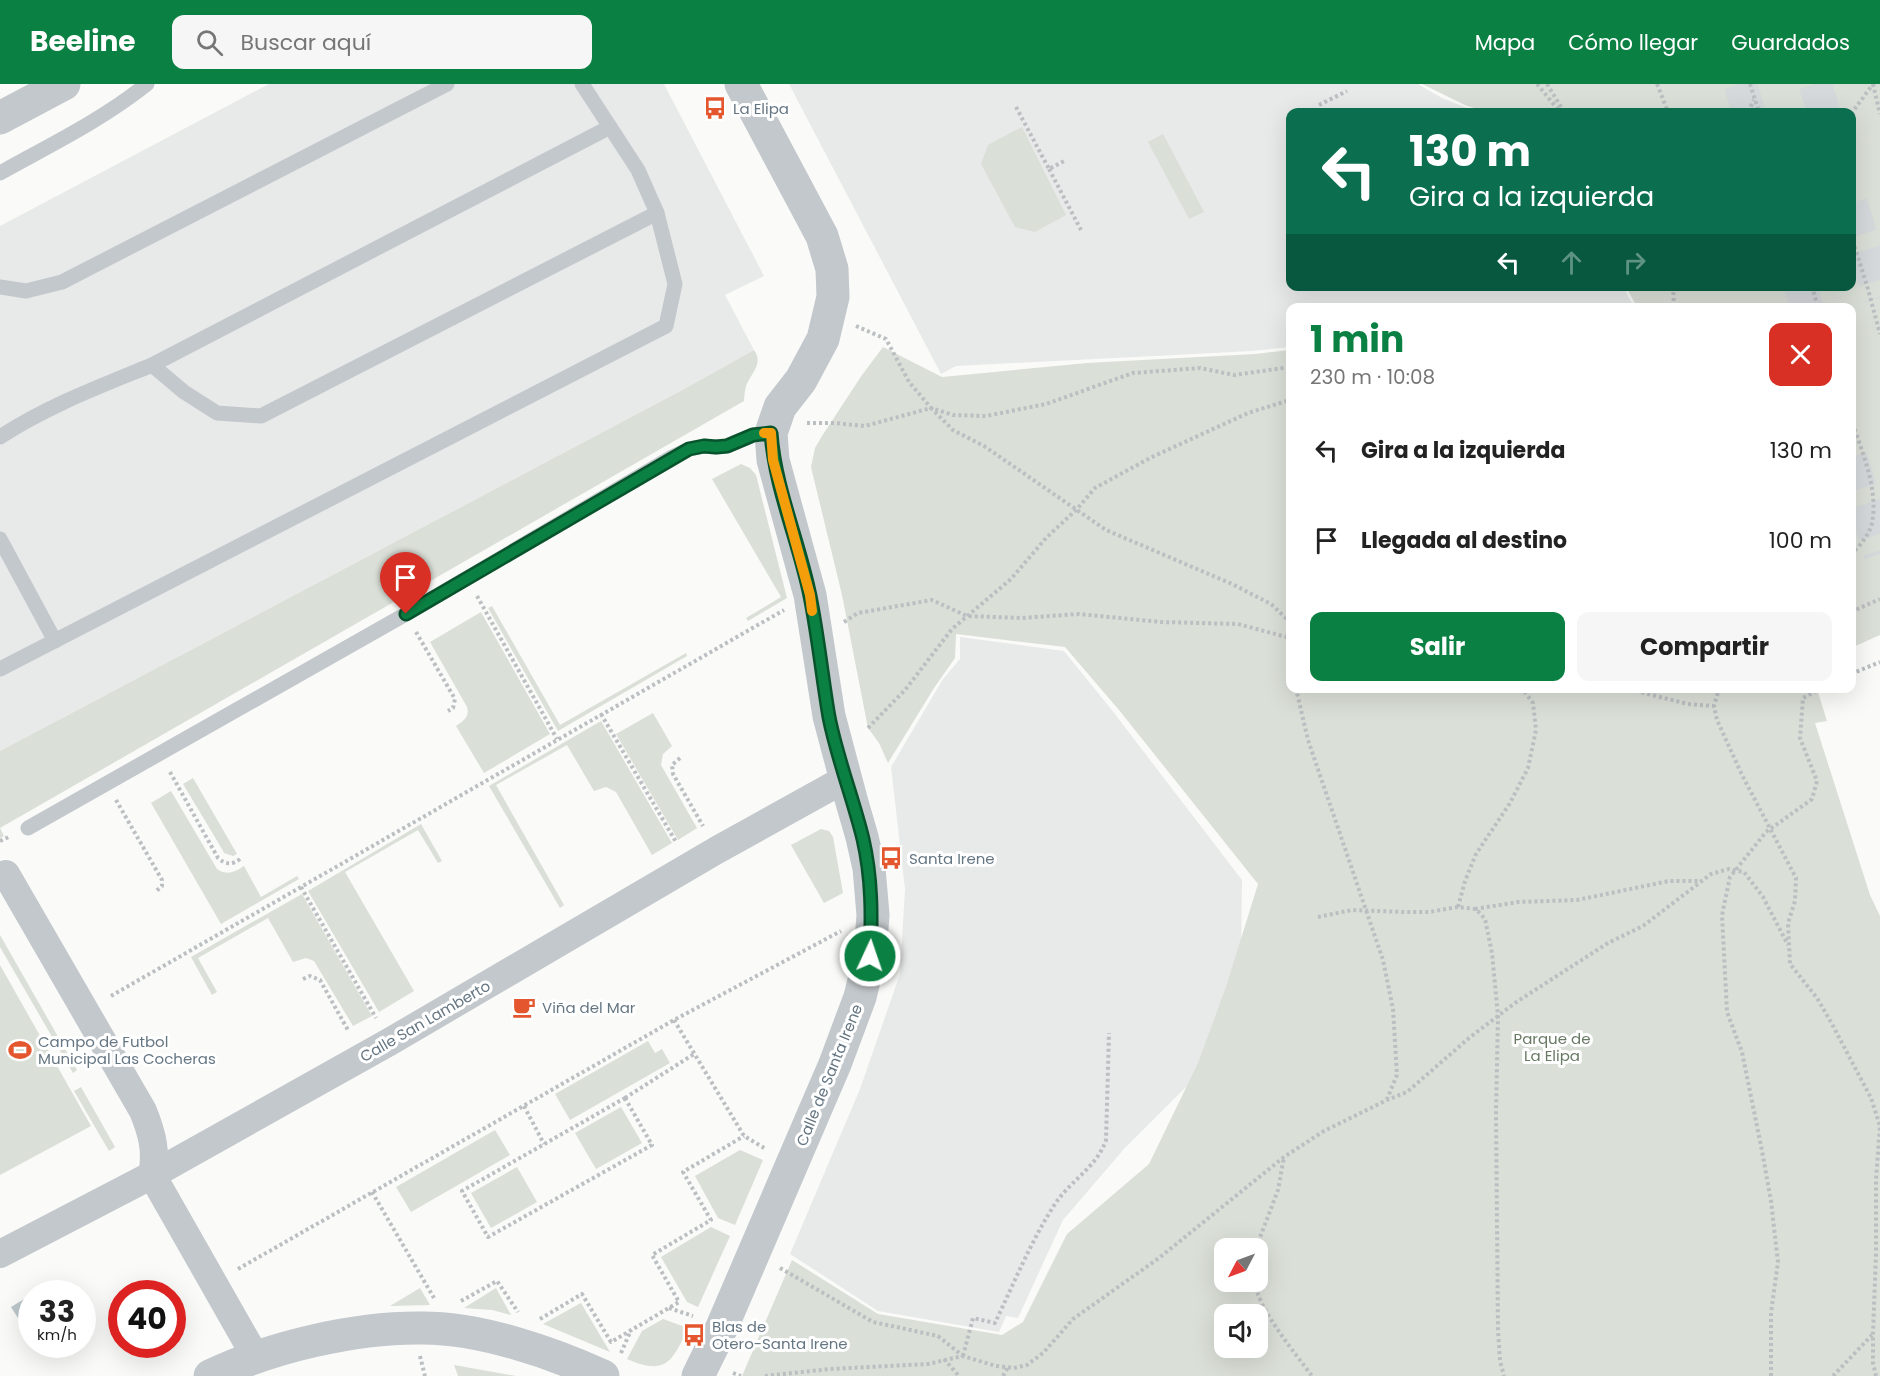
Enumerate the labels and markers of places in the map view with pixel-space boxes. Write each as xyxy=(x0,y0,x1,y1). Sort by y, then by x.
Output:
bus stop icon: La Elipa xyxy=(702,95,728,121)
place label: La Elipa xyxy=(733,98,789,119)
pin xyxy=(380,552,431,614)
bus stop icon: Santa Irene xyxy=(878,845,904,871)
place label: Santa Irene xyxy=(909,848,995,869)
cafe icon: Viña del Mar xyxy=(511,994,537,1020)
place label: Viña del Mar xyxy=(542,997,636,1018)
place label: Campo de Futbol Municipal Las Cocheras xyxy=(38,1031,216,1069)
sports icon: Campo de Futbol Municipal Las Cocheras xyxy=(7,1037,33,1063)
place label: Blas de Otero-Santa Irene xyxy=(712,1316,848,1354)
bus stop icon: Blas de Otero-Santa Irene xyxy=(681,1322,707,1348)

